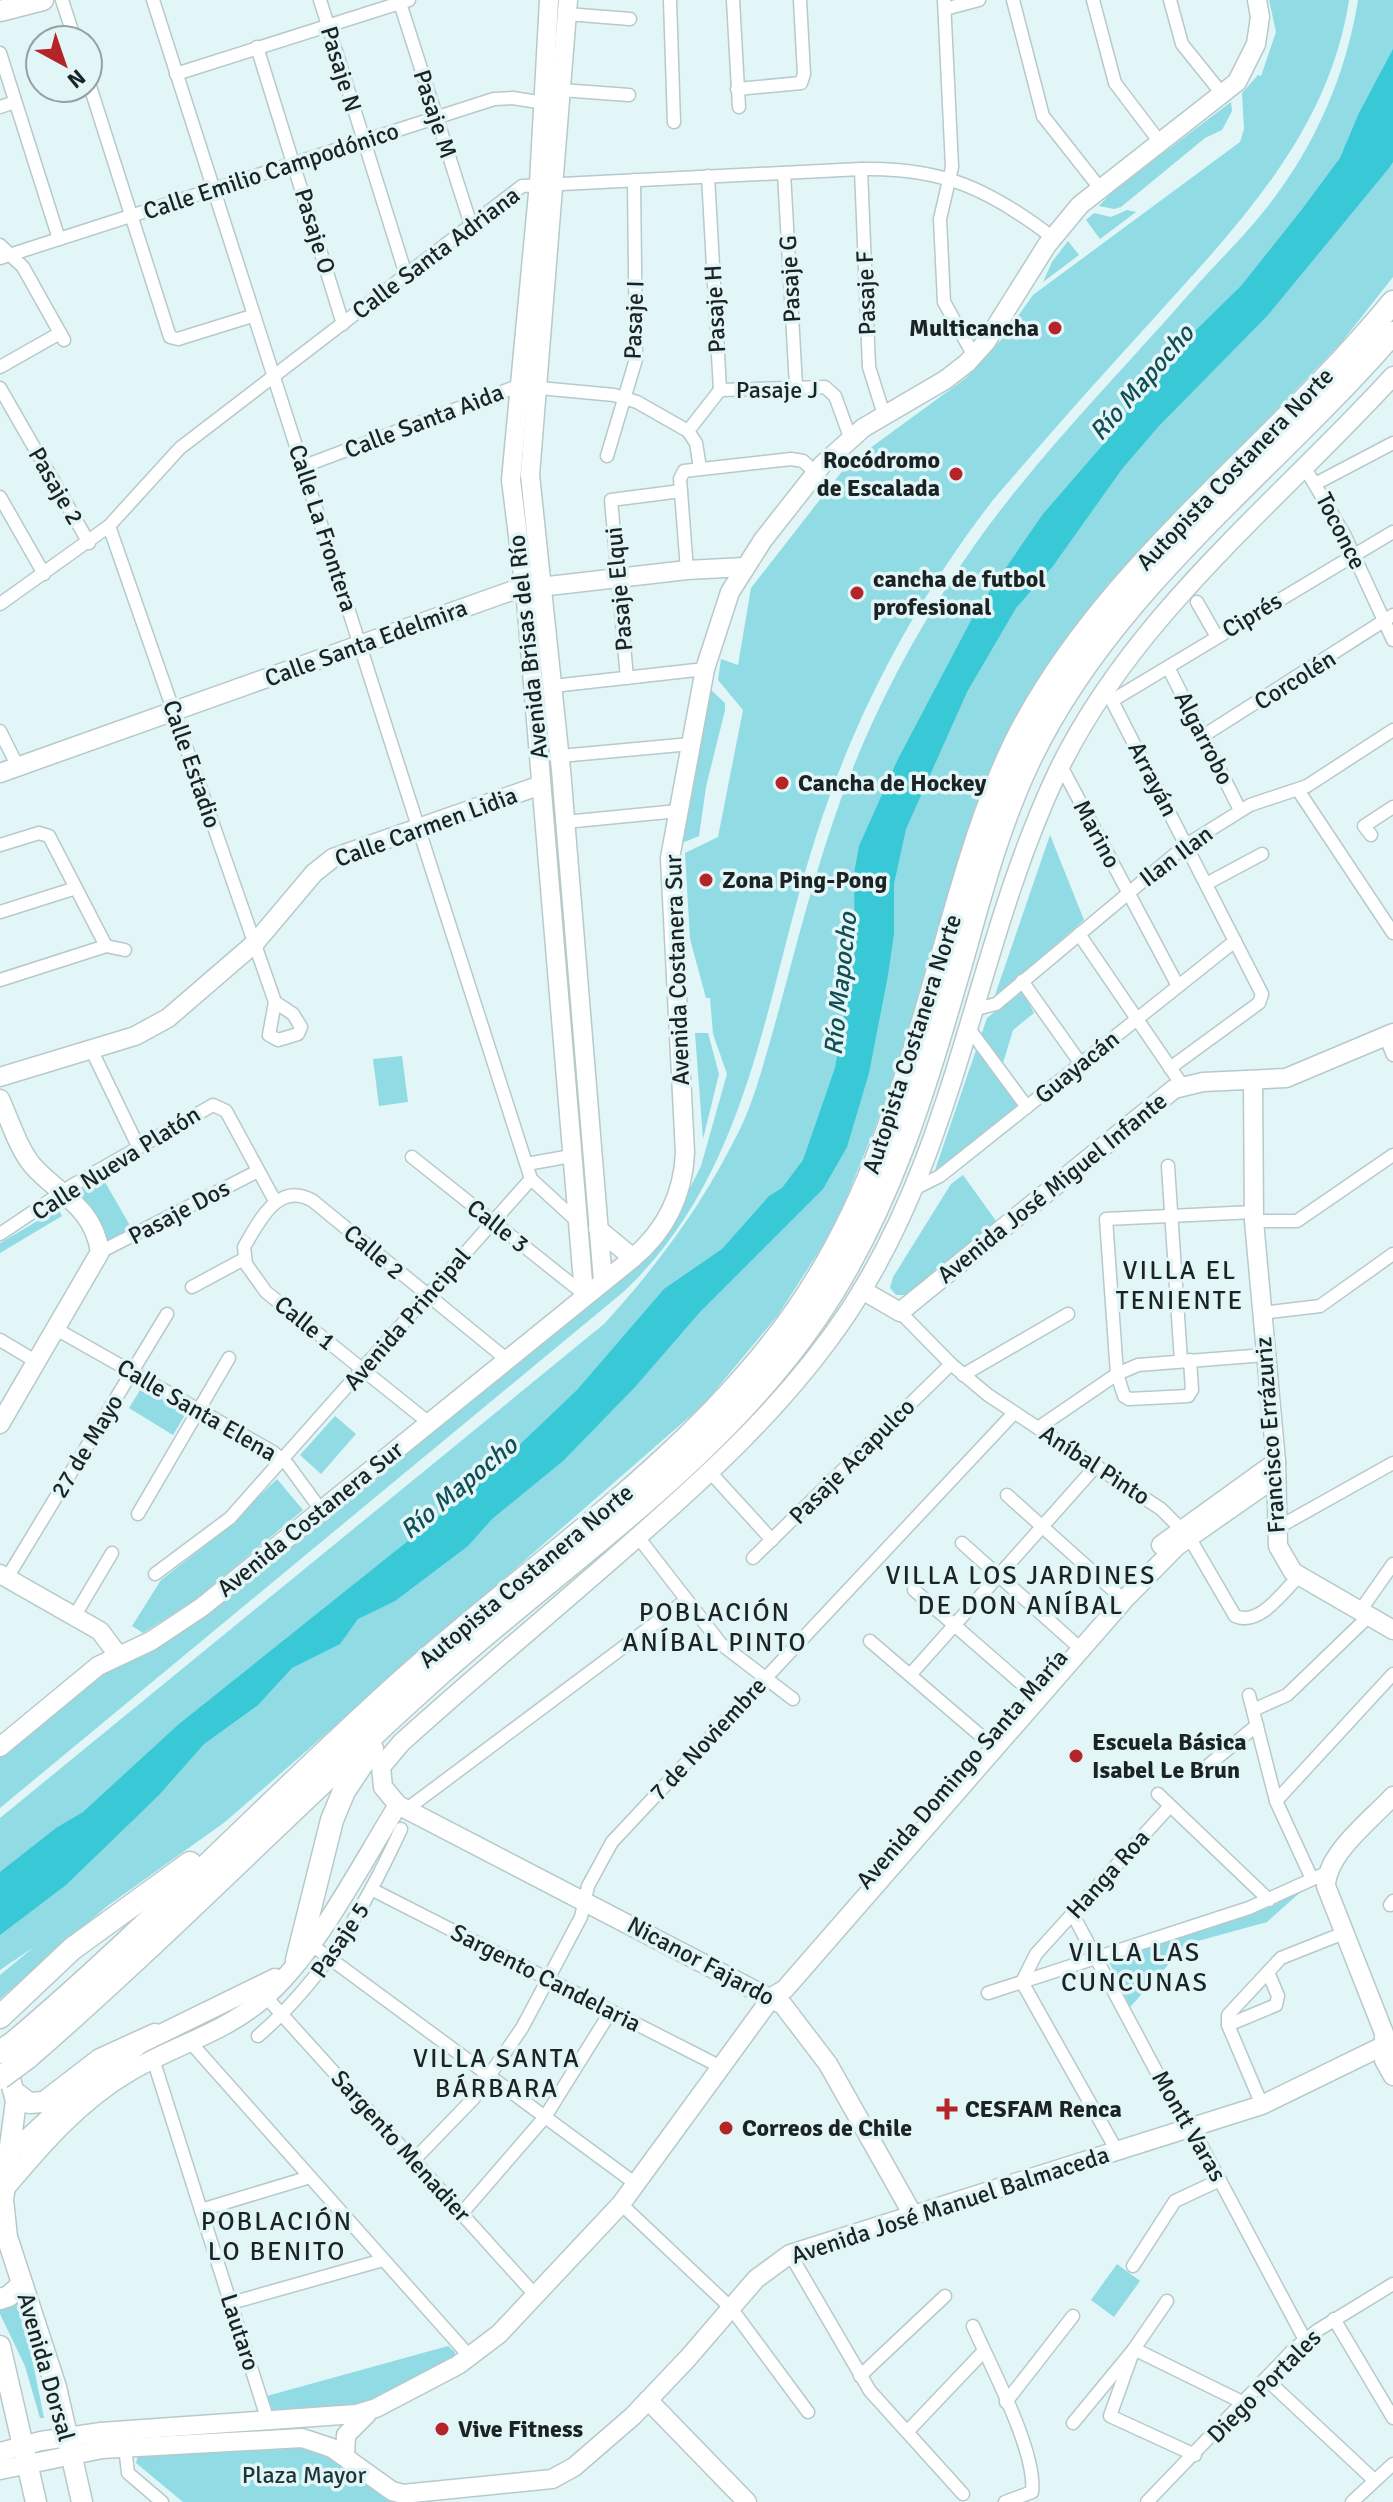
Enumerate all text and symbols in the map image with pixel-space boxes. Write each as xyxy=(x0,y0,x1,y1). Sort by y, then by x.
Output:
street label: Pasaje N xyxy=(314,22,368,116)
north arrow xyxy=(24,24,104,104)
text: N xyxy=(62,64,91,94)
street label: Pasaje M xyxy=(407,66,463,162)
street label: Calle Emilio Campodónico xyxy=(139,115,403,227)
street label: Calle Santa Adriana xyxy=(346,180,526,326)
street label: Pasaje O xyxy=(288,185,342,277)
street label: Pasaje G xyxy=(773,235,807,323)
street label: Pasaje F xyxy=(850,250,882,336)
street label: Pasaje H xyxy=(698,264,732,354)
street label: Pasaje I xyxy=(618,280,650,360)
place label: Multicancha xyxy=(909,313,1039,343)
water label: Río Mapocho xyxy=(1083,317,1202,448)
marker: Multicancha xyxy=(1046,319,1064,337)
street label: Autopista Costanera Norte xyxy=(1130,361,1340,577)
street label: Pasaje J xyxy=(736,375,818,405)
street label: Calle Santa Aida xyxy=(340,377,508,465)
street label: Calle La Frontera xyxy=(282,441,364,615)
street label: Pasaje 2 xyxy=(22,442,90,530)
place label: Rocódromo de Escalada xyxy=(817,445,940,503)
marker: Rocódromo de Escalada xyxy=(947,465,965,483)
street label: Toconce xyxy=(1309,488,1373,574)
street label: Pasaje Elqui xyxy=(599,526,639,652)
street label: Avenida Brisas del Río xyxy=(501,533,555,761)
place label: cancha de futbol profesional xyxy=(873,564,1046,622)
marker: cancha de futbol profesional xyxy=(848,584,866,602)
street label: Ciprés xyxy=(1217,586,1287,644)
street label: Calle Santa Edelmira xyxy=(261,592,471,694)
street label: Corcolén xyxy=(1249,643,1341,717)
street label: Algarrobo xyxy=(1168,686,1240,790)
street label: Calle Estadio xyxy=(156,696,228,832)
street label: Arrayán xyxy=(1121,736,1185,822)
place label: Cancha de Hockey xyxy=(798,768,986,798)
marker: Cancha de Hockey xyxy=(773,774,791,792)
street label: Calle Carmen Lidia xyxy=(331,780,521,874)
street label: Marino xyxy=(1067,795,1127,873)
street label: Ilan Ilan xyxy=(1133,819,1219,893)
street label: Avenida Costanera Sur xyxy=(658,854,696,1086)
place label: Zona Ping-Pong xyxy=(722,865,887,895)
marker: Zona Ping-Pong xyxy=(697,871,715,889)
water label: Río Mapocho xyxy=(818,910,865,1057)
street label: Autopista Costanera Norte xyxy=(856,910,968,1178)
street label: Guayacán xyxy=(1029,1024,1125,1110)
street label: Avenida José Miguel Infante xyxy=(931,1086,1173,1290)
street label: Calle Nueva Platón xyxy=(26,1099,206,1227)
street label: Pasaje Dos xyxy=(123,1173,235,1251)
street label: Calle 3 xyxy=(461,1193,535,1259)
street label: Calle 2 xyxy=(337,1218,411,1286)
street label: Avenida Principal xyxy=(337,1242,477,1396)
district label: VILLA EL TENIENTE xyxy=(1116,1255,1244,1317)
street label: Calle 1 xyxy=(268,1289,342,1357)
street label: Francisco Errázuriz xyxy=(1248,1336,1292,1534)
street label: Calle Santa Elena xyxy=(112,1352,282,1468)
street label: 27 de Mayo xyxy=(44,1389,130,1503)
street label: Pasaje Acapulco xyxy=(783,1392,921,1530)
street label: Aníbal Pinto xyxy=(1034,1418,1156,1512)
water label: Río Mapocho xyxy=(394,1429,525,1546)
street label: Avenida Costanera Sur xyxy=(211,1435,409,1603)
street label: Autopista Costanera Norte xyxy=(412,1477,640,1675)
district label: VILLA LOS JARDINES DE DON ANÍBAL xyxy=(886,1560,1156,1622)
district label: POBLACIÓN ANÍBAL PINTO xyxy=(622,1597,808,1659)
street label: Avenida Domingo Santa María xyxy=(850,1643,1074,1895)
street label: 7 de Noviembre xyxy=(643,1671,773,1807)
place label: Escuela Básica Isabel Le Brun xyxy=(1092,1727,1247,1785)
marker: Escuela Básica Isabel Le Brun xyxy=(1067,1747,1085,1765)
street label: Hanga Roa xyxy=(1060,1823,1156,1925)
street label: Pasaje 5 xyxy=(304,1896,376,1984)
street label: Nicanor Fajardo xyxy=(622,1910,780,2012)
street label: Sargento Candelaria xyxy=(446,1917,646,2039)
district label: VILLA LAS CUNCUNAS xyxy=(1061,1937,1209,1999)
district label: VILLA SANTA BÁRBARA xyxy=(413,2043,581,2105)
street label: Sargento Menadier xyxy=(325,2064,477,2228)
street label: Montt Varas xyxy=(1145,2065,1233,2187)
place label: CESFAM Renca xyxy=(965,2094,1122,2124)
marker: CESFAM Renca xyxy=(936,2098,958,2120)
place label: Correos de Chile xyxy=(742,2113,912,2143)
marker: Correos de Chile xyxy=(717,2119,735,2137)
street label: Avenida José Manuel Balmaceda xyxy=(787,2139,1113,2271)
district label: POBLACIÓN LO BENITO xyxy=(201,2206,353,2268)
street label: Avenida Dorsal xyxy=(10,2289,82,2445)
street label: Lautaro xyxy=(214,2290,266,2374)
street label: Diego Portales xyxy=(1201,2323,1327,2449)
place label: Vive Fitness xyxy=(458,2414,584,2444)
marker: Vive Fitness xyxy=(433,2420,451,2438)
park label: Plaza Mayor xyxy=(242,2460,366,2490)

